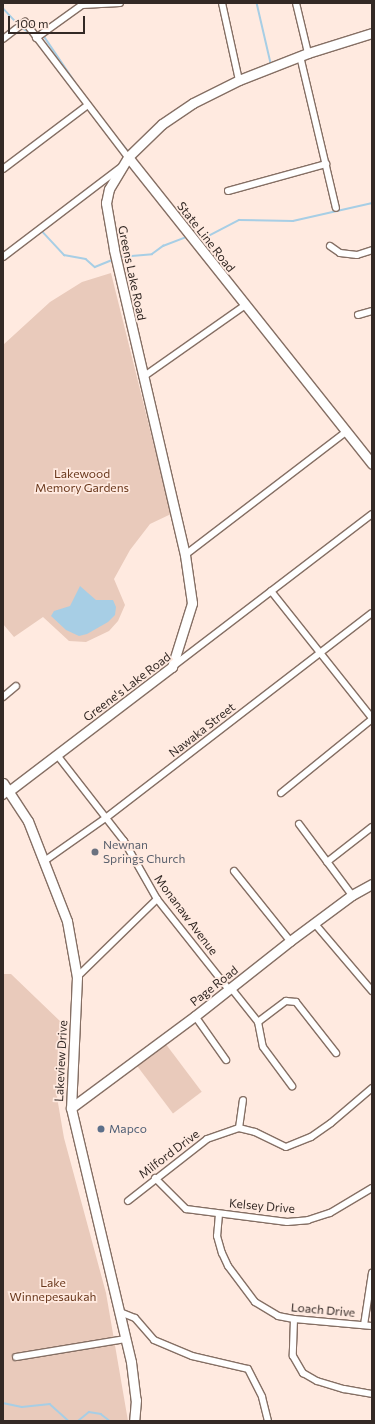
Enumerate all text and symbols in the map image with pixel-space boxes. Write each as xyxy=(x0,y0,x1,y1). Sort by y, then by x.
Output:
scale bar xyxy=(10,8,87,34)
text: 100 m xyxy=(15,16,49,30)
street label: State Line Road xyxy=(174,199,238,275)
street label: Greens Lake Road xyxy=(115,224,149,322)
park label: Lakewood Memory Gardens xyxy=(35,467,129,495)
street label: Greene's Lake Road xyxy=(81,650,173,724)
street label: Nawaka Street xyxy=(166,700,238,760)
place label: Newnan Springs Church xyxy=(103,838,185,866)
marker: Newnan Springs Church xyxy=(90,847,100,857)
street label: Monanaw Avenue xyxy=(151,872,221,958)
street label: Page Road xyxy=(187,963,241,1009)
street label: Lakeview Drive xyxy=(52,1020,70,1102)
place label: Mapco xyxy=(109,1122,147,1136)
marker: Mapco xyxy=(96,1124,106,1134)
street label: Milford Drive xyxy=(136,1127,202,1181)
street label: Kelsey Drive xyxy=(228,1196,296,1216)
park label: Lake Winnepesaukah xyxy=(10,1276,96,1304)
street label: Loach Drive xyxy=(290,1300,356,1320)

